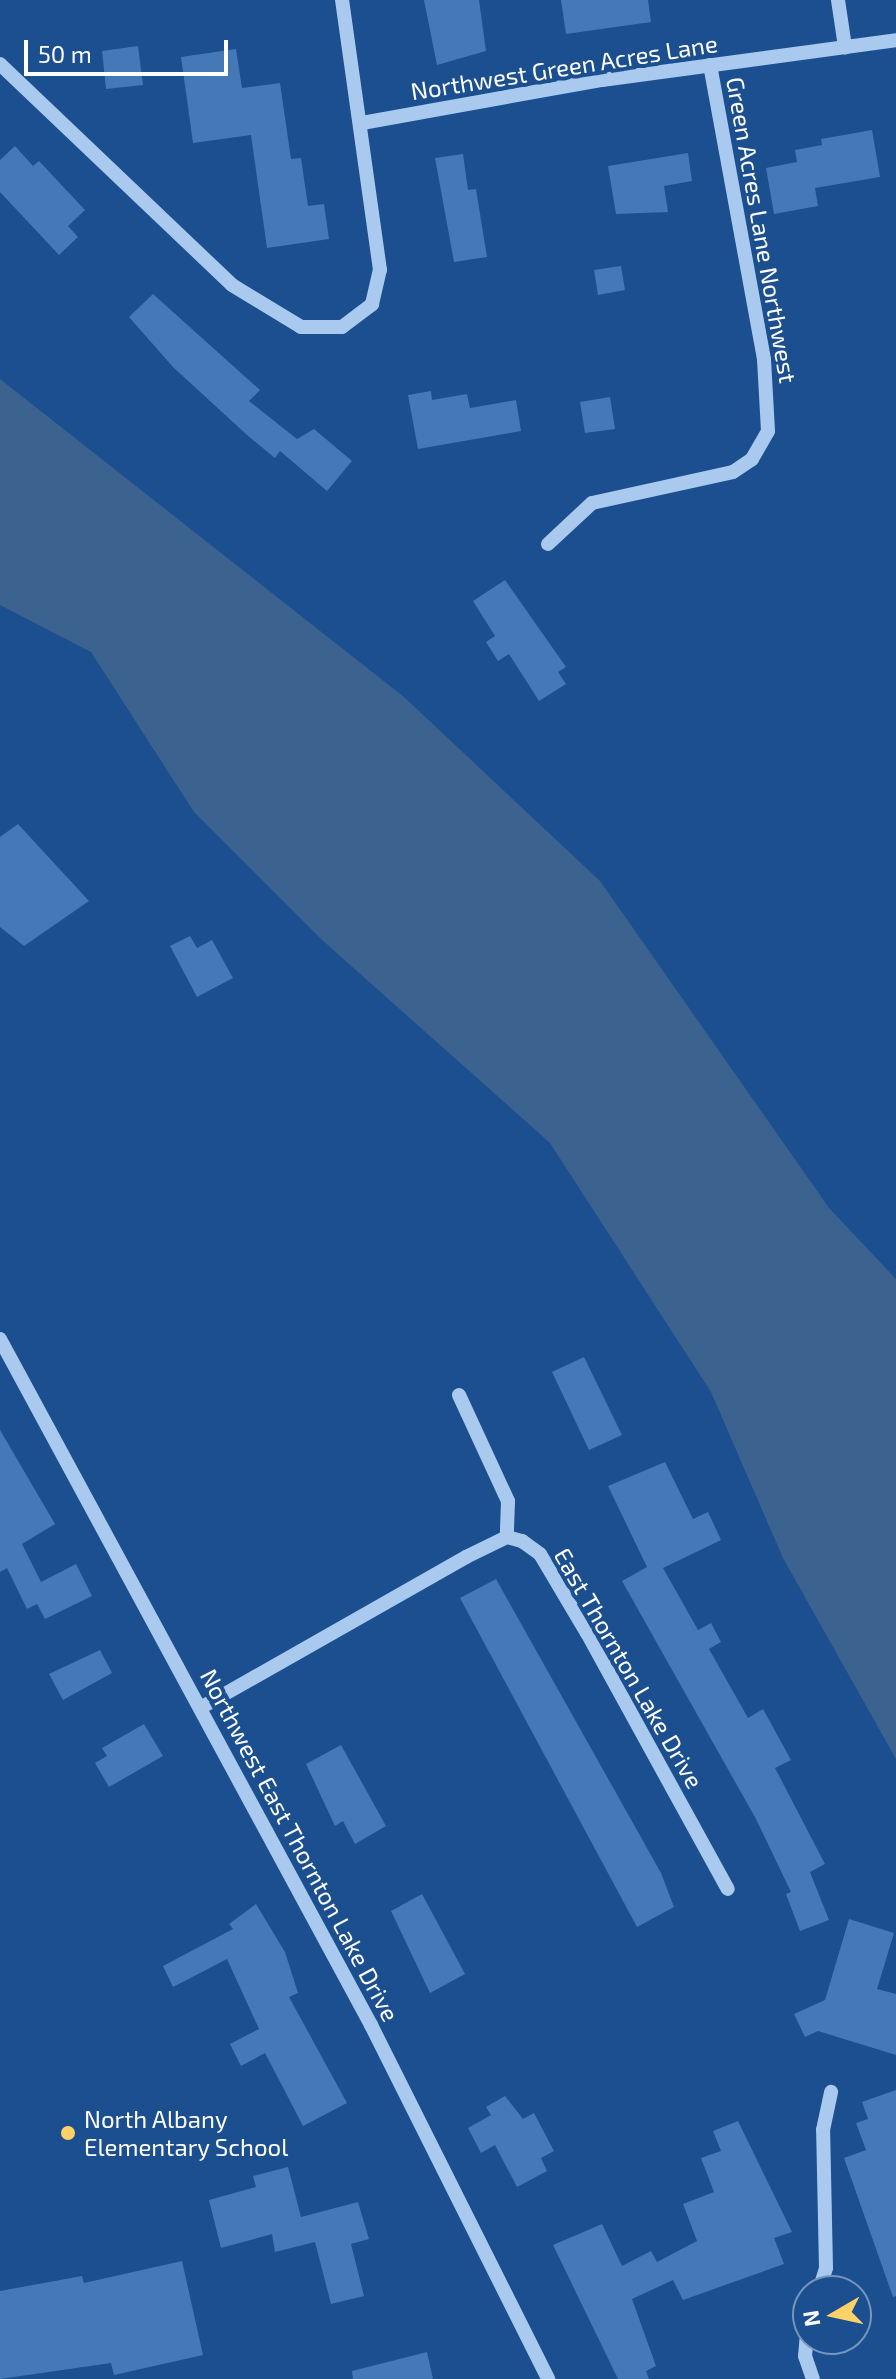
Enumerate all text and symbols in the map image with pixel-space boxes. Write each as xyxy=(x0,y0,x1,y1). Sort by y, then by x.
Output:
scale bar xyxy=(28,24,232,74)
street label: Northwest Green Acres Lane xyxy=(408,28,720,106)
text: 50 m xyxy=(38,39,92,68)
street label: Green Acres Lane Northwest xyxy=(721,74,803,386)
street label: East Thornton Lake Drive xyxy=(548,1543,710,1793)
street label: Northwest East Thornton Lake Drive xyxy=(194,1664,406,2026)
place label: North Albany Elementary School xyxy=(84,2105,289,2161)
marker: North Albany Elementary School xyxy=(59,2124,77,2142)
north arrow xyxy=(792,2275,872,2355)
text: N xyxy=(796,2309,824,2328)

